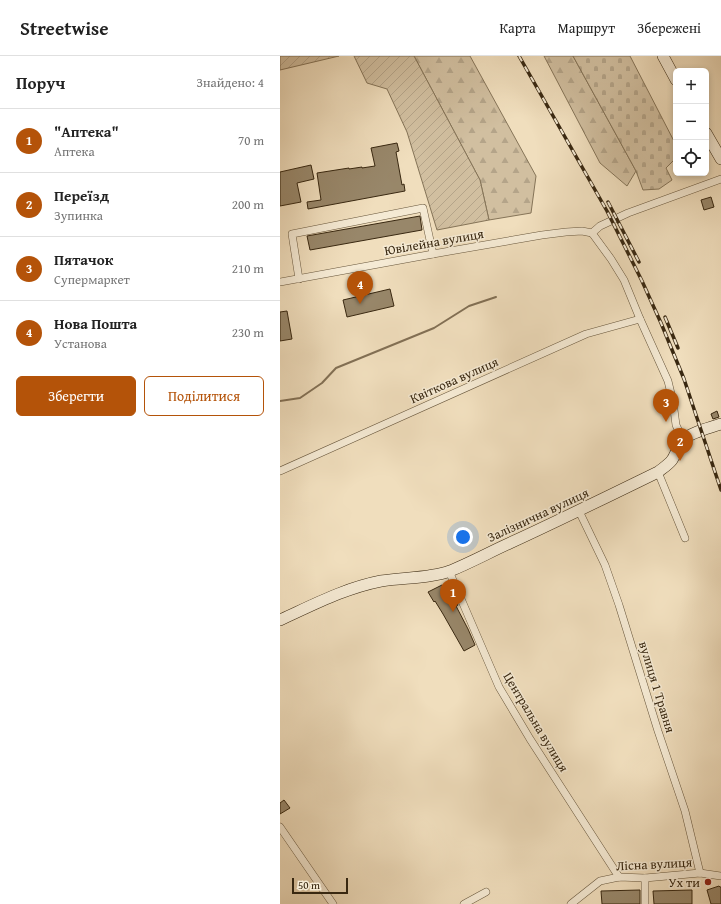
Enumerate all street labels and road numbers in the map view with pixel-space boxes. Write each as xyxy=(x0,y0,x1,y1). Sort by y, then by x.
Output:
street label: Ювілейна вулиця xyxy=(383,224,486,260)
street label: Квіткова вулиця xyxy=(407,352,502,408)
street label: Залізнична вулиця xyxy=(484,483,592,547)
street label: вулиця 1 Травня xyxy=(634,639,680,735)
street label: Центральна вулиця xyxy=(499,669,574,776)
street label: Лісна вулиця xyxy=(616,853,693,875)

